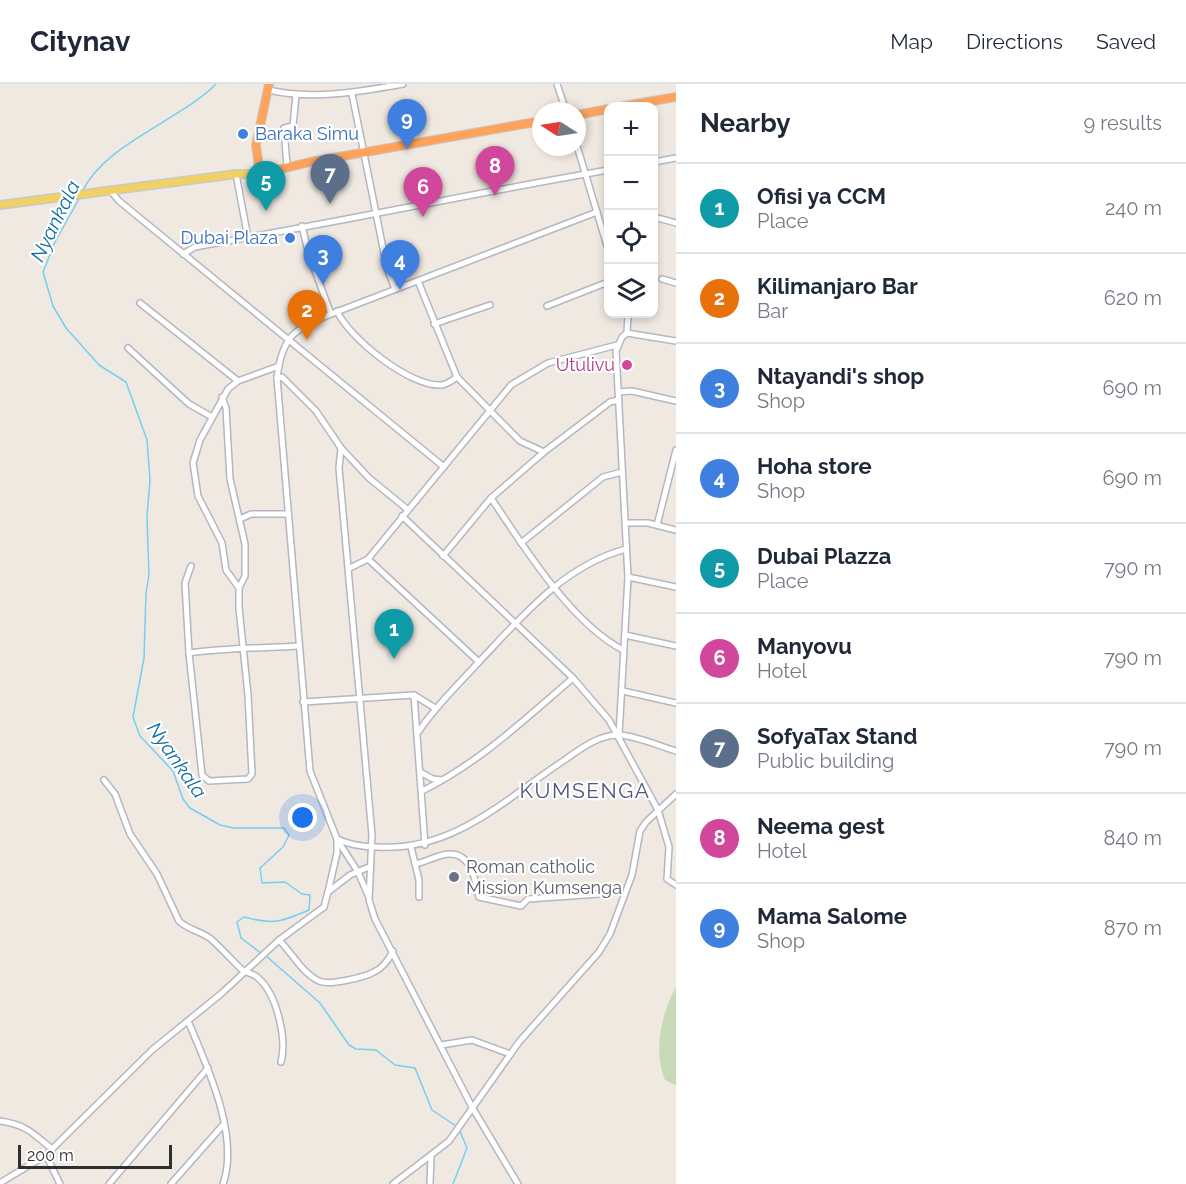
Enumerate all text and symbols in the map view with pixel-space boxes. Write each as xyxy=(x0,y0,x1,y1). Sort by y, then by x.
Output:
text: Citynav xyxy=(30,25,130,58)
text: Map xyxy=(890,29,933,54)
text: Directions xyxy=(966,29,1063,54)
text: Saved xyxy=(1096,29,1156,54)
pin: 9 xyxy=(388,100,426,149)
north arrow xyxy=(532,102,586,156)
map controls xyxy=(604,102,658,318)
button: + xyxy=(604,102,658,156)
text: Nearby xyxy=(700,108,790,138)
text: 9 results xyxy=(1083,111,1162,135)
place label: Baraka Simu xyxy=(255,123,359,144)
marker: Baraka Simu xyxy=(236,127,250,141)
pin: 8 xyxy=(476,147,514,196)
pin: 7 xyxy=(310,154,350,204)
button: − xyxy=(604,156,658,210)
pin: 5 xyxy=(246,162,286,211)
pin: 6 xyxy=(404,168,442,217)
water label: Nyankala xyxy=(25,176,85,266)
text: Ofisi ya CCM xyxy=(757,183,886,209)
text: 1 xyxy=(715,196,724,220)
text: 240 m xyxy=(1105,196,1162,220)
text: Place xyxy=(757,209,808,233)
button: locate xyxy=(604,210,658,264)
place label: Dubai Plaza xyxy=(180,227,278,248)
marker: Dubai Plaza xyxy=(283,231,297,245)
pin: 3 xyxy=(304,236,342,285)
pin: 4 xyxy=(380,240,420,290)
button: layers xyxy=(604,264,658,318)
text: Kilimanjaro Bar xyxy=(757,273,918,299)
text: 2 xyxy=(714,286,725,310)
text: 620 m xyxy=(1104,286,1162,310)
pin: 2 xyxy=(288,290,326,340)
text: Bar xyxy=(757,299,788,323)
place label: Utulivu xyxy=(556,354,615,375)
marker: Utulivu xyxy=(620,358,634,372)
text: Ntayandi's shop xyxy=(757,363,924,389)
text: 3 xyxy=(714,376,725,400)
text: 690 m xyxy=(1103,376,1162,400)
text: Shop xyxy=(757,389,805,413)
text: Hoha store xyxy=(757,453,872,479)
text: 4 xyxy=(714,466,725,490)
text: 690 m xyxy=(1103,466,1162,490)
text: Shop xyxy=(757,479,805,503)
text: Dubai Plazza xyxy=(757,543,891,569)
text: 5 xyxy=(714,556,725,580)
text: 790 m xyxy=(1104,556,1162,580)
text: Place xyxy=(757,569,808,593)
pin: 1 xyxy=(374,610,414,659)
text: Manyovu xyxy=(757,633,852,659)
text: 6 xyxy=(713,646,726,670)
text: 790 m xyxy=(1104,646,1162,670)
text: Hotel xyxy=(757,659,807,683)
water label: Nyankala xyxy=(142,717,212,803)
text: SofyaTax Stand xyxy=(757,723,917,749)
text: 7 xyxy=(714,736,725,760)
text: 790 m xyxy=(1104,736,1162,760)
text: Public building xyxy=(757,749,894,773)
district label: KUMSENGA xyxy=(520,778,650,803)
your location xyxy=(288,803,317,832)
text: Neema gest xyxy=(757,813,885,839)
text: 8 xyxy=(713,826,726,850)
text: 840 m xyxy=(1104,826,1162,850)
text: Hotel xyxy=(757,839,807,863)
place label: Roman catholic Mission Kumsenga xyxy=(466,856,622,898)
marker: Roman catholic Mission Kumsenga xyxy=(447,870,461,884)
text: Mama Salome xyxy=(757,903,907,929)
text: 9 xyxy=(714,916,725,940)
text: 870 m xyxy=(1104,916,1162,940)
text: Shop xyxy=(757,929,805,953)
scale bar xyxy=(18,1142,172,1170)
text: 200 m xyxy=(27,1146,74,1165)

